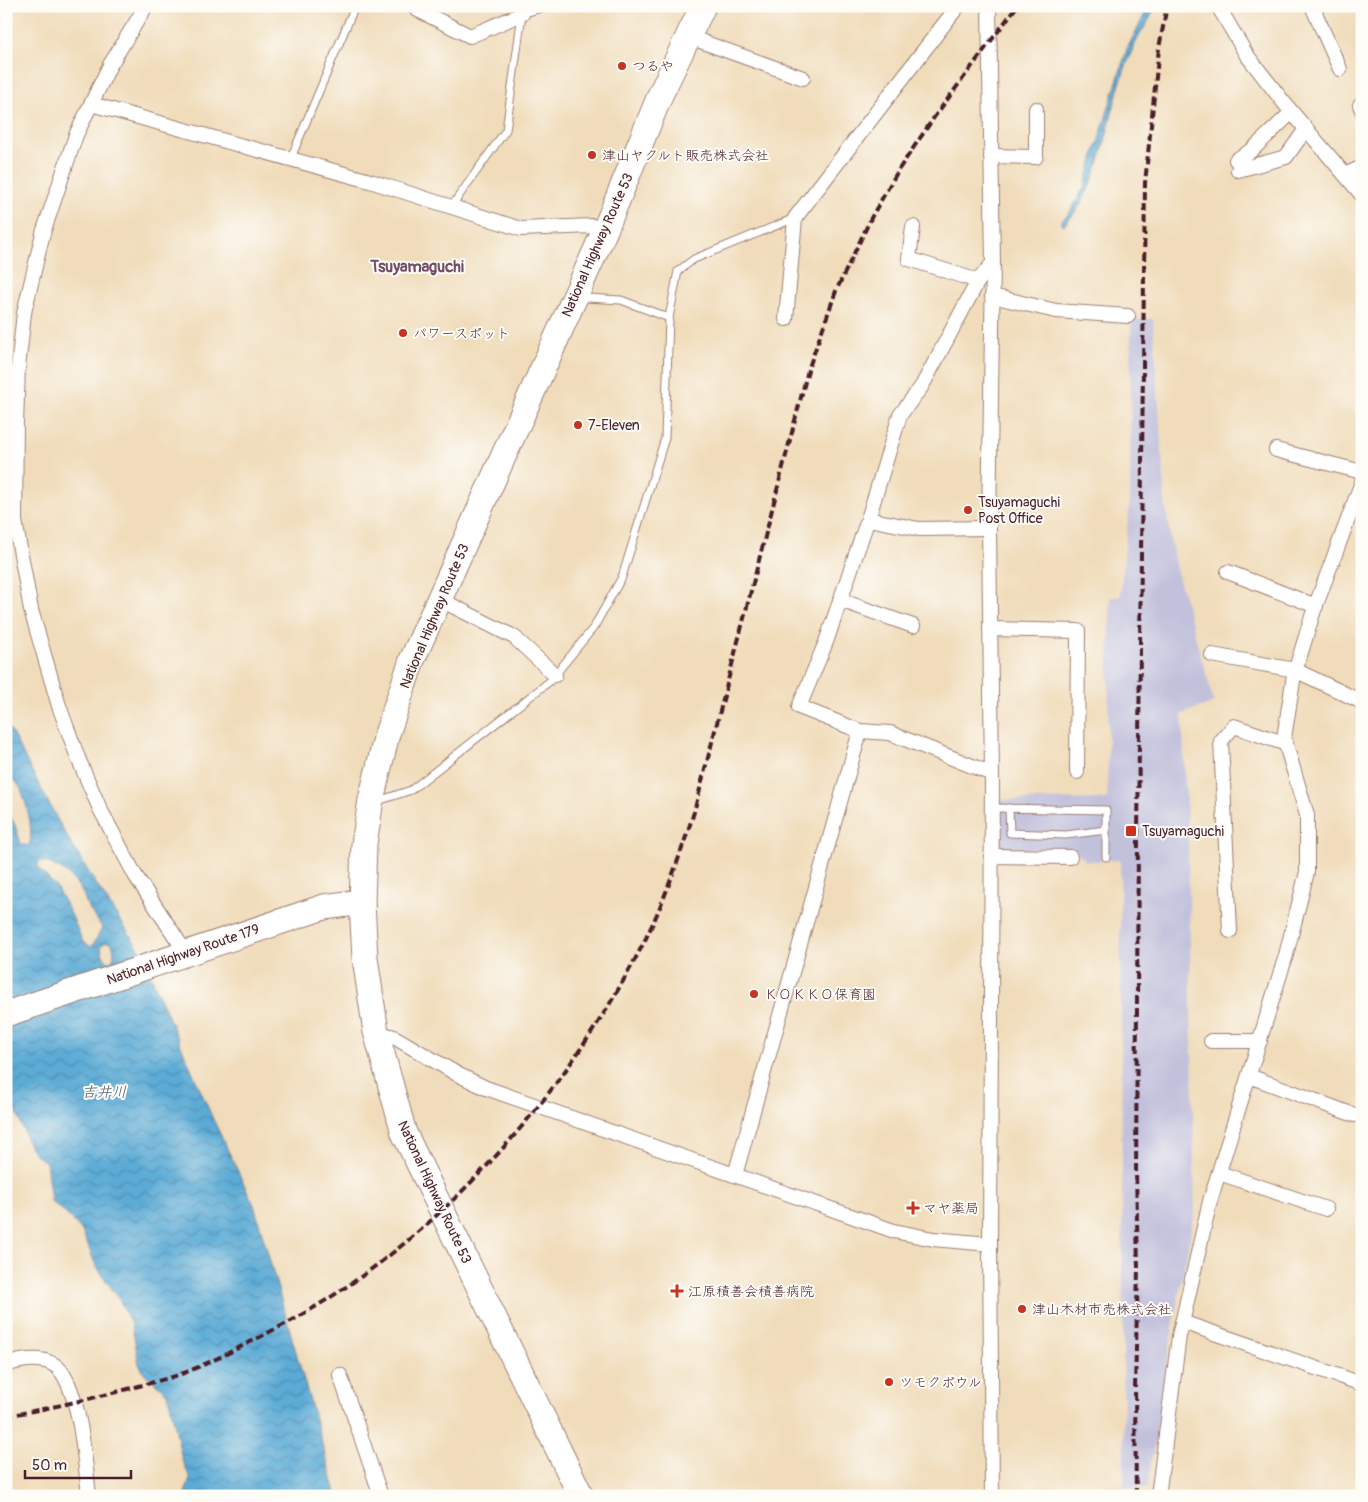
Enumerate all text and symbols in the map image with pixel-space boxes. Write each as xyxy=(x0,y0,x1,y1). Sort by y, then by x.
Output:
place label: つるや xyxy=(632,58,674,75)
marker: つるや xyxy=(616,60,628,72)
place label: 津山ヤクルト販売株式会社 xyxy=(602,147,769,164)
marker: 津山ヤクルト販売株式会社 xyxy=(586,149,598,161)
street label: National Highway Route 53 xyxy=(558,171,637,320)
district label: Tsuyamaguchi xyxy=(369,257,464,277)
place label: パワースポット xyxy=(413,325,510,342)
marker: パワースポット xyxy=(397,327,409,339)
place label: 7-Eleven xyxy=(588,417,640,434)
marker: 7-Eleven xyxy=(572,419,584,431)
place label: Tsuyamaguchi Post Office xyxy=(978,494,1060,527)
marker: Tsuyamaguchi Post Office xyxy=(962,504,974,516)
street label: National Highway Route 53 xyxy=(396,541,473,691)
place label: Tsuyamaguchi xyxy=(1142,823,1224,840)
marker: Tsuyamaguchi xyxy=(1124,824,1138,838)
street label: National Highway Route 179 xyxy=(105,920,262,989)
place label: ＫＯＫＫＯ保育園 xyxy=(764,986,876,1003)
marker: ＫＯＫＫＯ保育園 xyxy=(748,988,760,1000)
water label: 吉井川 xyxy=(81,1083,127,1102)
street label: National Highway Route 53 xyxy=(394,1118,475,1266)
place label: マヤ薬局 xyxy=(923,1200,979,1217)
marker: マヤ薬局 xyxy=(907,1202,919,1214)
place label: 江原積善会積善病院 xyxy=(688,1283,814,1300)
marker: 江原積善会積善病院 xyxy=(670,1284,684,1298)
place label: 津山木材市売株式会社 xyxy=(1032,1301,1172,1318)
marker: 津山木材市売株式会社 xyxy=(1016,1303,1028,1315)
place label: ツモクボウル xyxy=(899,1374,982,1391)
marker: ツモクボウル xyxy=(883,1376,895,1388)
scale bar xyxy=(25,1447,131,1479)
text: 50 m xyxy=(32,1456,67,1475)

